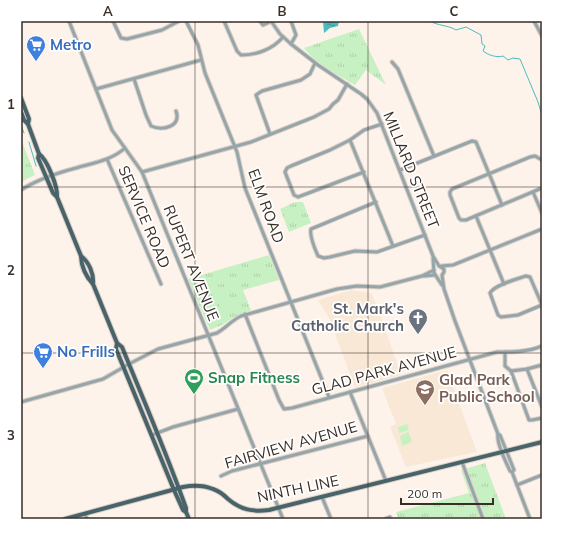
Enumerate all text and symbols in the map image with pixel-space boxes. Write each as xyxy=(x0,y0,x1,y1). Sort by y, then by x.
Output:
text: A xyxy=(103,3,113,19)
text: B xyxy=(278,3,287,19)
text: C xyxy=(450,3,459,19)
supermarket icon: Metro xyxy=(25,34,47,62)
place label: Metro xyxy=(50,35,92,54)
text: 1 xyxy=(7,96,15,112)
street label: MILLARD STREET xyxy=(379,109,444,231)
street label: SERVICE ROAD xyxy=(114,163,175,271)
street label: ELM ROAD xyxy=(244,166,289,246)
street label: RUPERT AVENUE xyxy=(160,202,223,324)
text: 2 xyxy=(7,262,15,278)
place label: St. Mark's Catholic Church xyxy=(291,299,404,335)
church icon: St. Mark's Catholic Church xyxy=(407,307,429,335)
supermarket icon: No Frills xyxy=(32,341,54,369)
place label: No Frills xyxy=(57,342,115,361)
street label: GLAD PARK AVENUE xyxy=(309,342,458,399)
sports icon: Snap Fitness xyxy=(183,367,205,395)
place label: Snap Fitness xyxy=(208,368,300,387)
place label: Glad Park Public School xyxy=(439,370,535,406)
school or university icon: Glad Park Public School xyxy=(414,378,436,406)
street label: FAIRVIEW AVENUE xyxy=(222,416,359,473)
text: 3 xyxy=(7,427,15,443)
street label: NINTH LINE xyxy=(255,471,341,506)
scale bar xyxy=(401,480,493,506)
text: 200 m xyxy=(407,486,442,501)

